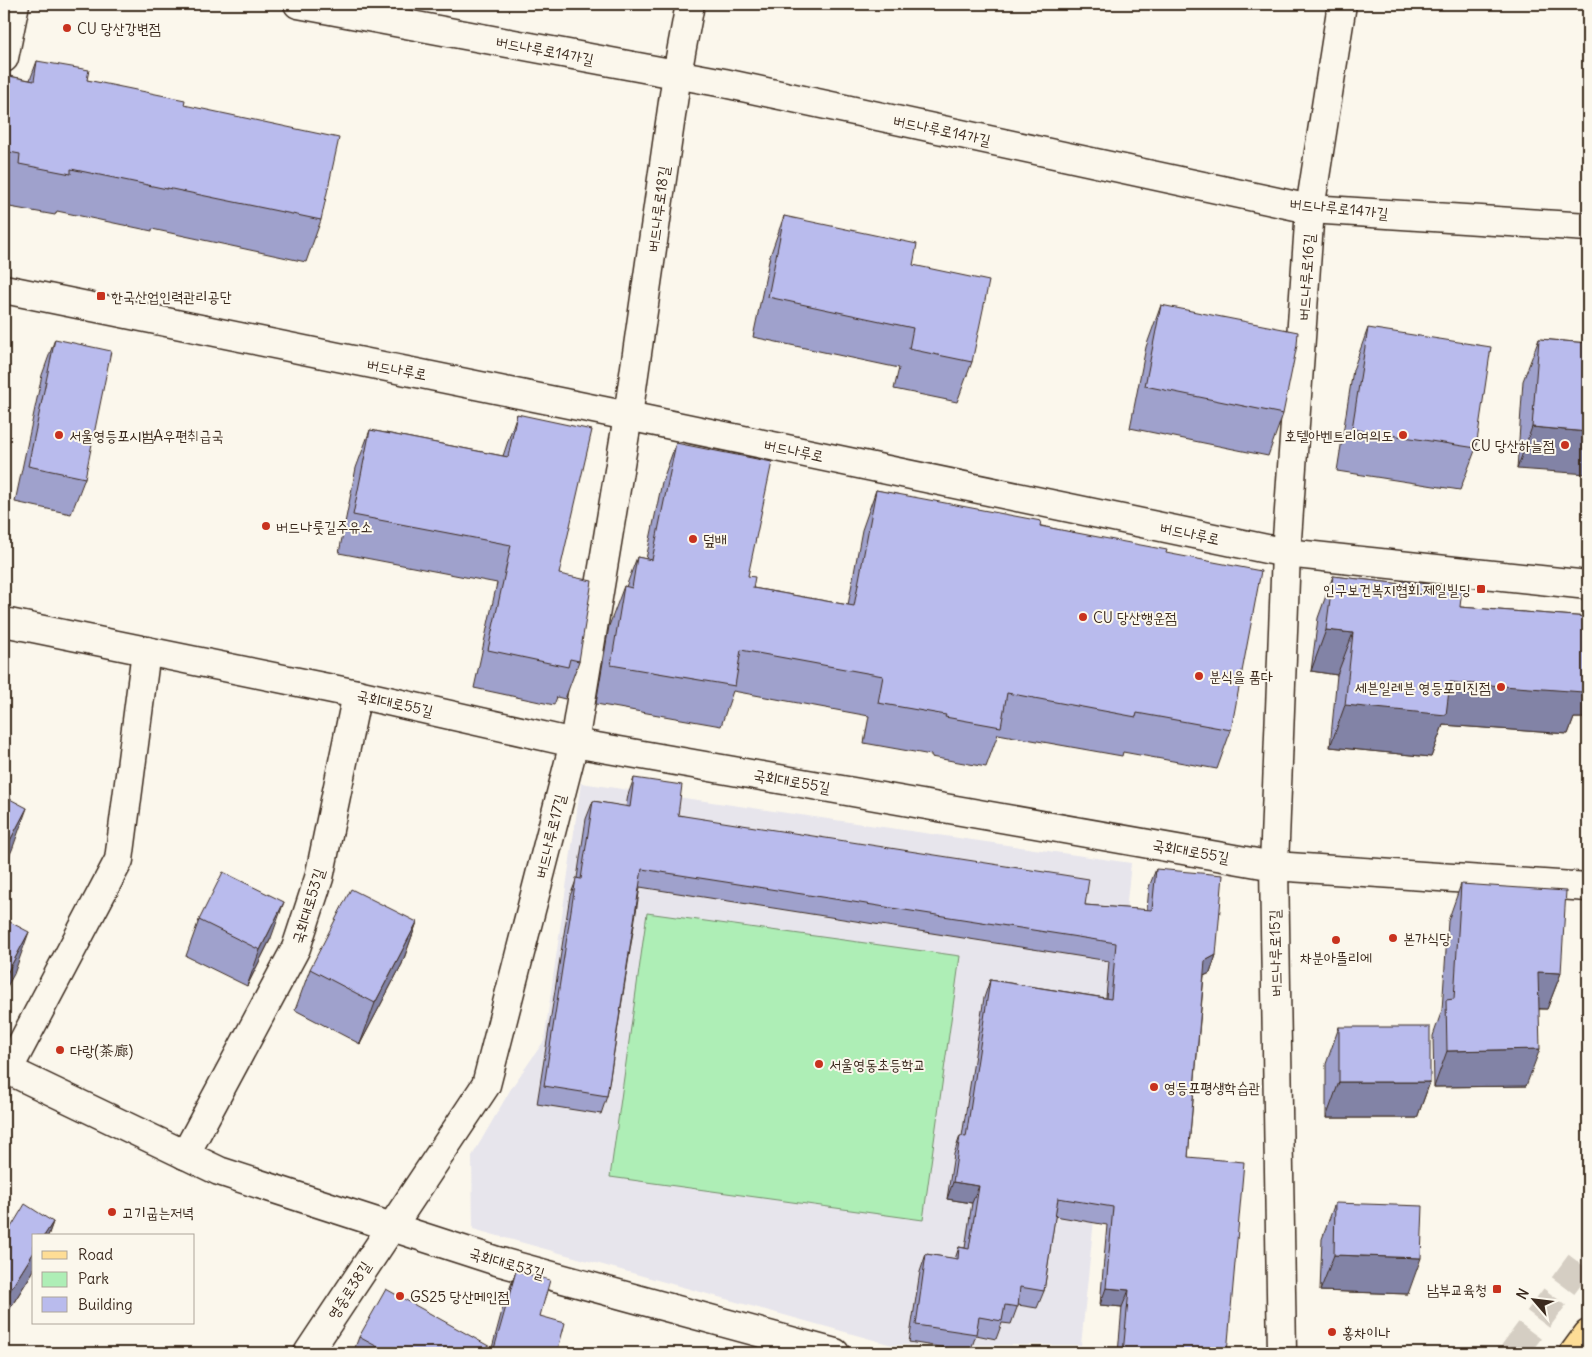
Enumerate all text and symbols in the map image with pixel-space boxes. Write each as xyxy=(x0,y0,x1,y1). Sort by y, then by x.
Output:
place label: CU 당산강변점 xyxy=(77,19,161,38)
marker: CU 당산강변점 xyxy=(61,22,73,34)
street label: 버드나루로14가길 xyxy=(495,31,595,69)
street label: 버드나루로14가길 xyxy=(892,110,992,150)
street label: 버드나루로18길 xyxy=(643,165,673,253)
street label: 버드나루로14가길 xyxy=(1289,193,1389,223)
street label: 버드나루로16길 xyxy=(1293,233,1319,321)
place label: 한국산업인력관리공단 xyxy=(111,287,232,306)
marker: 한국산업인력관리공단 xyxy=(95,290,107,302)
street label: 버드나루로 xyxy=(366,354,428,384)
place label: 서울영등포시범A우편취급국 xyxy=(69,426,223,445)
place label: 호텔아벤트리여의도 xyxy=(1284,426,1393,445)
marker: 서울영등포시범A우편취급국 xyxy=(53,429,65,441)
marker: 호텔아벤트리여의도 xyxy=(1397,429,1409,441)
street label: 버드나루로 xyxy=(763,434,825,466)
place label: CU 당산하늘점 xyxy=(1471,436,1555,455)
marker: CU 당산하늘점 xyxy=(1559,439,1571,451)
place label: 버드나룻길주유소 xyxy=(276,517,373,536)
street label: 버드나루로 xyxy=(1159,517,1221,549)
marker: 버드나룻길주유소 xyxy=(260,520,272,532)
place label: 덮배 xyxy=(703,530,727,549)
marker: 덮배 xyxy=(687,533,699,545)
place label: 인구보건복지협회.제일빌딩 xyxy=(1323,580,1471,599)
marker: 인구보건복지협회.제일빌딩 xyxy=(1475,583,1487,595)
place label: CU 당산행운점 xyxy=(1093,608,1177,627)
marker: CU 당산행운점 xyxy=(1077,611,1089,623)
place label: 분식을 품다 xyxy=(1209,667,1273,686)
marker: 분식을 품다 xyxy=(1193,670,1205,682)
place label: 세븐일레븐 영등포미진점 xyxy=(1355,678,1491,697)
marker: 세븐일레븐 영등포미진점 xyxy=(1495,681,1507,693)
street label: 국회대로55길 xyxy=(355,686,435,720)
street label: 국회대로55길 xyxy=(752,765,832,797)
street label: 버드나루로17길 xyxy=(530,792,570,880)
street label: 국회대로55길 xyxy=(1151,835,1231,867)
street label: 국회대로53길 xyxy=(288,866,328,946)
street label: 버드나루로15길 xyxy=(1265,909,1285,997)
place label: 본가식당 xyxy=(1403,929,1451,948)
marker: 본가식당 xyxy=(1387,932,1399,944)
marker: 차분아뜰리에 xyxy=(1330,934,1342,946)
place label: 차분아뜰리에 xyxy=(1300,948,1372,967)
place label: 다랑(茶廊) xyxy=(70,1041,133,1060)
marker: 다랑(茶廊) xyxy=(54,1044,66,1056)
place label: 서울영동초등학교 xyxy=(829,1055,926,1074)
marker: 서울영동초등학교 xyxy=(813,1058,825,1070)
place label: 영등포평생학습관 xyxy=(1164,1078,1261,1097)
marker: 영등포평생학습관 xyxy=(1148,1081,1160,1093)
place label: 고기굽는저녁 xyxy=(122,1203,194,1222)
marker: 고기굽는저녁 xyxy=(106,1206,118,1218)
legend xyxy=(32,1234,195,1324)
street label: 국회대로53길 xyxy=(467,1243,547,1283)
text: Road xyxy=(78,1245,113,1264)
street label: 영중로38길 xyxy=(323,1257,375,1323)
text: Park xyxy=(78,1269,109,1288)
north arrow xyxy=(1510,1274,1560,1324)
place label: 남부교육청 xyxy=(1427,1280,1487,1299)
marker: 남부교육청 xyxy=(1491,1283,1503,1295)
text: N xyxy=(1512,1285,1533,1302)
place label: GS25 당산메인점 xyxy=(410,1287,510,1306)
marker: GS25 당산메인점 xyxy=(394,1290,406,1302)
text: Building xyxy=(78,1295,133,1314)
place label: 홍차이나 xyxy=(1342,1323,1390,1342)
marker: 홍차이나 xyxy=(1326,1326,1338,1338)

